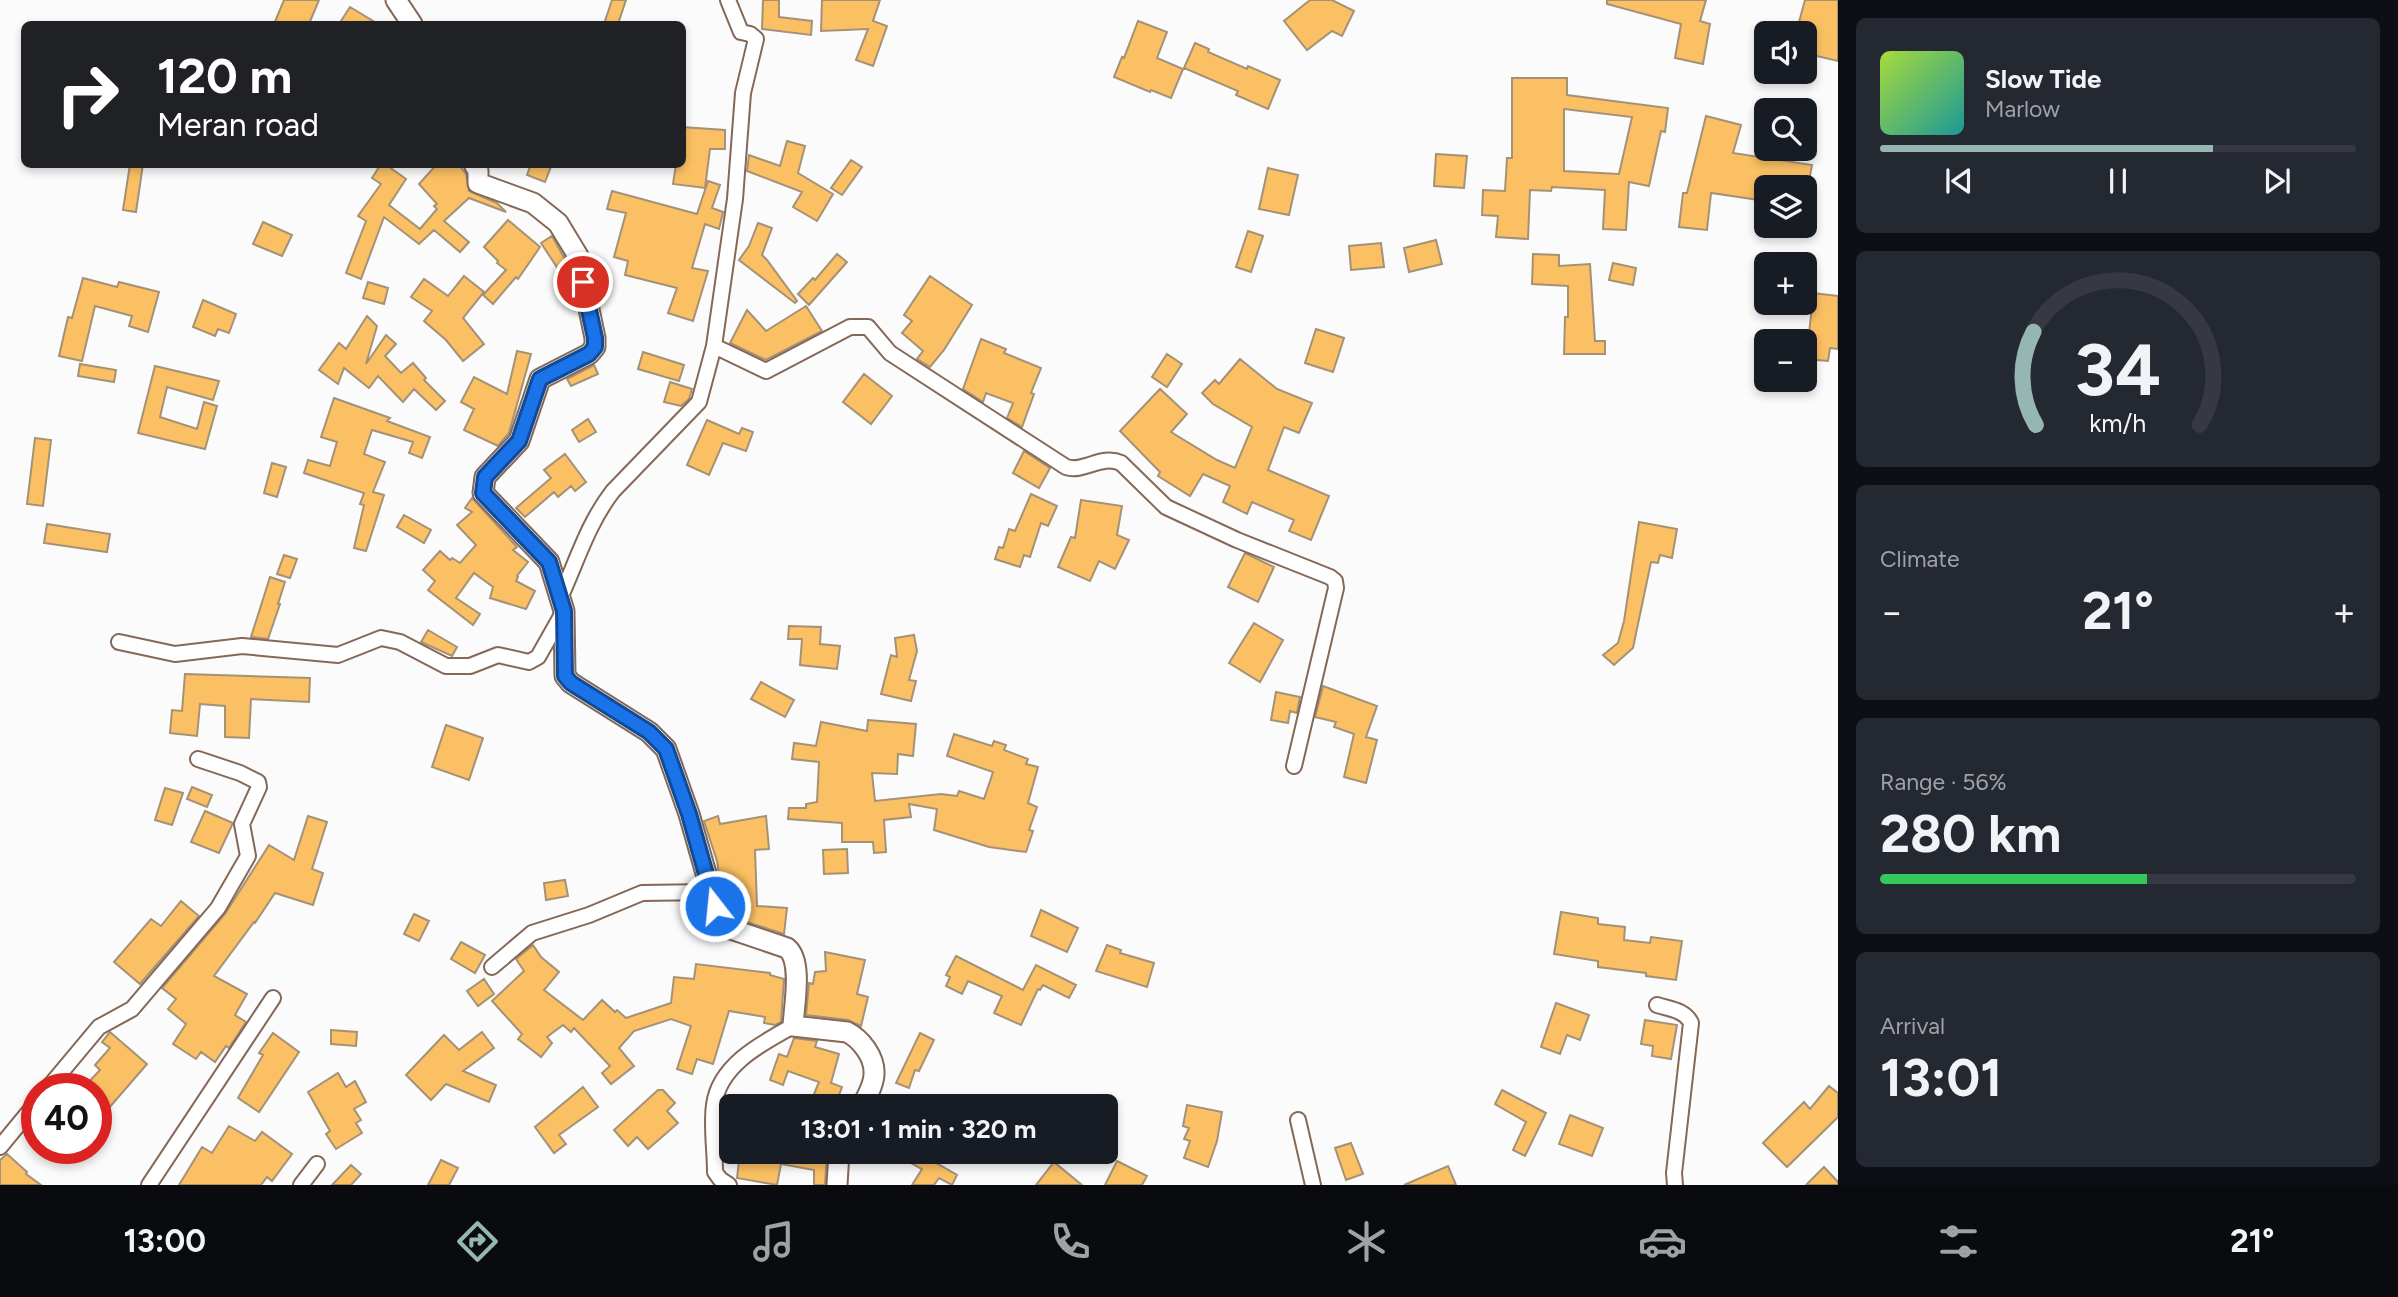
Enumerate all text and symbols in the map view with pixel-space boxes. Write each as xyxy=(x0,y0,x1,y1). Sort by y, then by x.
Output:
map controls xyxy=(1754,21,1817,392)
button: sound xyxy=(1754,21,1817,84)
text: 120 m xyxy=(157,46,292,105)
icon: right xyxy=(42,49,133,140)
text: Slow Tide xyxy=(1985,63,2101,95)
text: Marlow xyxy=(1985,95,2060,123)
button: search xyxy=(1754,98,1817,161)
text: Meran road xyxy=(157,106,319,144)
icon: previous xyxy=(1940,162,1978,200)
icon: pause xyxy=(2099,162,2137,200)
icon: next xyxy=(2258,162,2296,200)
button: layers xyxy=(1754,175,1817,238)
pin xyxy=(553,252,613,312)
button: + xyxy=(1754,252,1817,315)
icon: arrive xyxy=(564,263,602,301)
text: 34 xyxy=(2075,327,2161,414)
button: − xyxy=(1754,329,1817,392)
text: km/h xyxy=(2089,408,2147,438)
text: Climate xyxy=(1880,545,1959,573)
text: 21° xyxy=(2082,580,2154,642)
text: − xyxy=(1880,589,1904,635)
text: + xyxy=(2332,589,2356,635)
text: Range · 56% xyxy=(1880,768,2007,796)
text: 280 km xyxy=(1880,803,2061,865)
position arrow xyxy=(678,869,752,943)
text: Arrival xyxy=(1880,1012,1945,1040)
text: 13:01 xyxy=(1880,1047,2002,1109)
speed limit sign: 40 xyxy=(21,1073,112,1164)
text: 13:01 · 1 min · 320 m xyxy=(801,1113,1036,1145)
icon: directions xyxy=(453,1217,502,1266)
icon: music xyxy=(749,1217,798,1266)
icon: phone xyxy=(1046,1217,1095,1266)
icon: climate xyxy=(1342,1217,1391,1266)
icon: car xyxy=(1638,1217,1687,1266)
icon: filters xyxy=(1934,1217,1983,1266)
text: 13:00 xyxy=(124,1222,206,1260)
text: 21° xyxy=(2230,1222,2274,1260)

